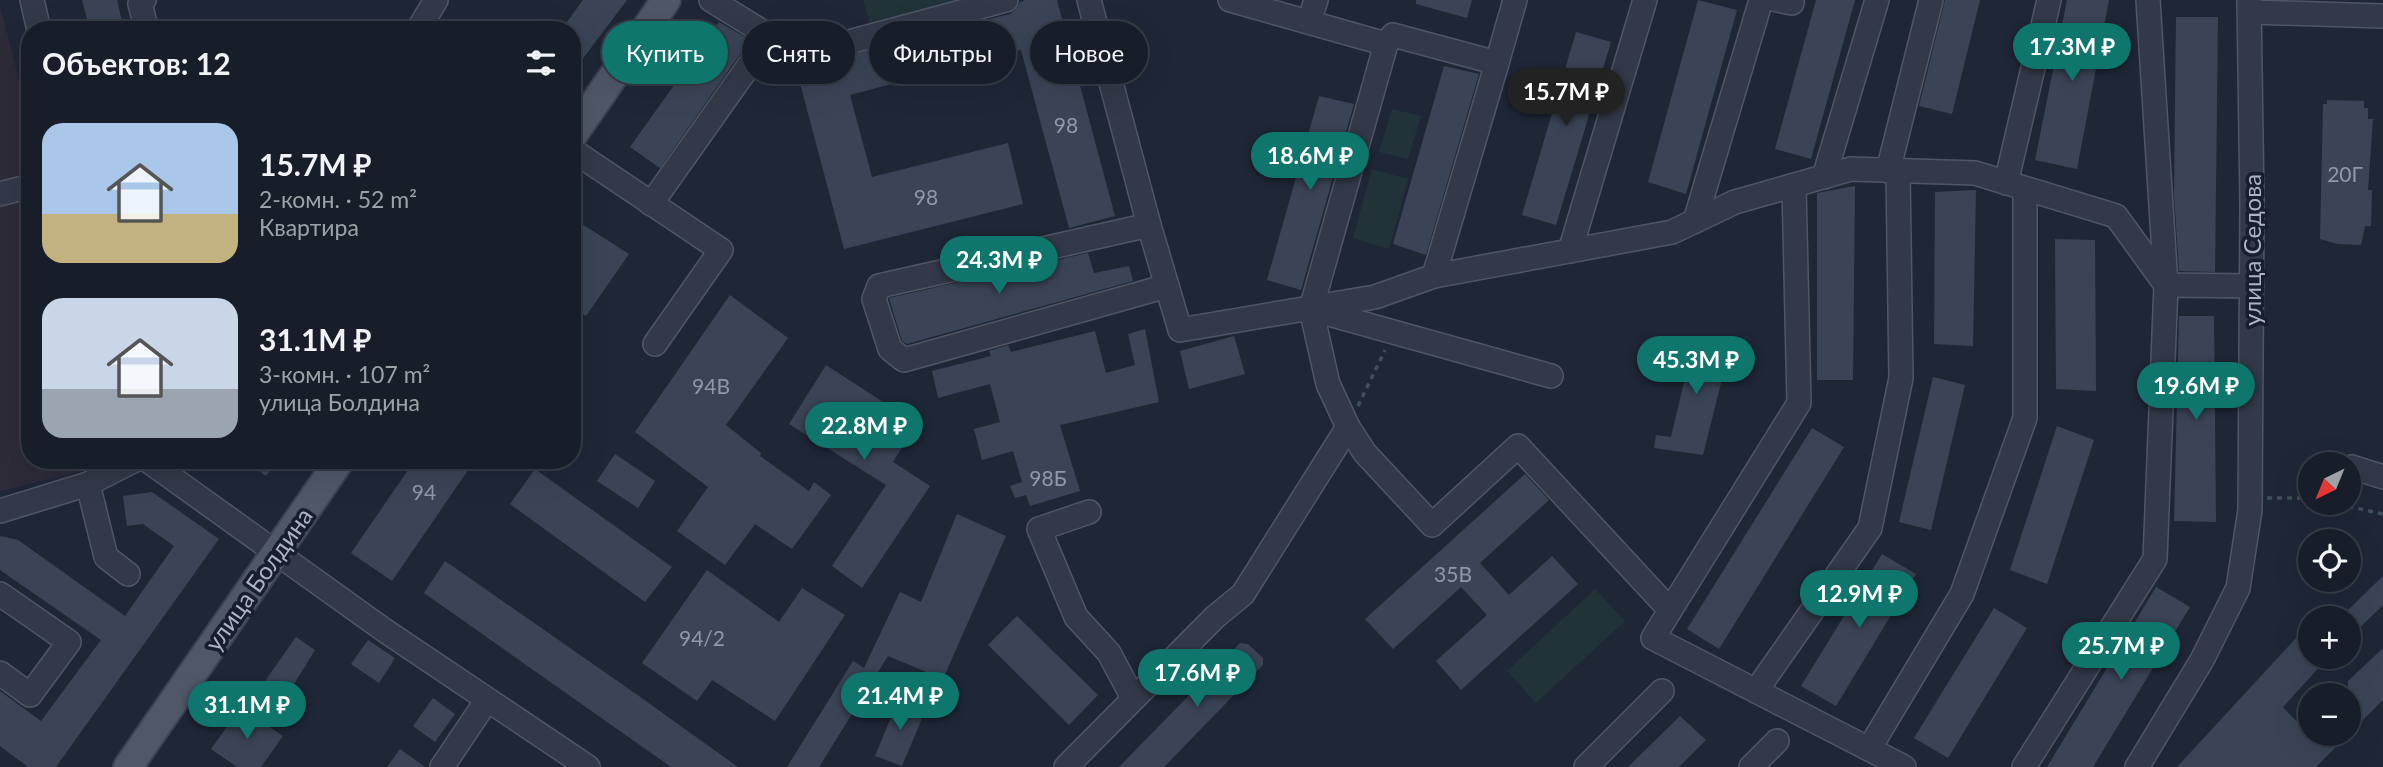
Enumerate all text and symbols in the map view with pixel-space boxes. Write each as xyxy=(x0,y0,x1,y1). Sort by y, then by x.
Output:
chip: Купить xyxy=(602,21,728,84)
chip: Снять xyxy=(742,21,855,84)
chip: Фильтры xyxy=(869,21,1016,84)
chip: Новое xyxy=(1030,21,1148,84)
pin: 17.3M ₽ xyxy=(2007,24,2137,83)
text: 17.3M ₽ xyxy=(2029,32,2115,60)
icon: filters xyxy=(522,44,560,82)
text: Объектов: 12 xyxy=(42,45,231,81)
pin: 15.7M ₽ xyxy=(1501,68,1631,128)
text: 15.7M ₽ xyxy=(1523,77,1609,105)
house number: 98 xyxy=(1054,112,1078,137)
pin: 18.6M ₽ xyxy=(1245,132,1375,192)
text: 18.6M ₽ xyxy=(1267,141,1353,169)
text: 15.7M ₽ xyxy=(259,146,371,182)
icon: home xyxy=(98,151,182,235)
house number: 20Г xyxy=(2327,161,2363,186)
street label: улица Седова xyxy=(2237,174,2266,326)
house number: 98 xyxy=(914,184,938,209)
text: 2-комн. · 52 m² xyxy=(259,185,417,213)
text: Квартира xyxy=(259,213,359,241)
pin: 24.3M ₽ xyxy=(934,236,1064,296)
text: 24.3M ₽ xyxy=(956,245,1042,273)
text: 31.1M ₽ xyxy=(259,321,371,357)
icon: home xyxy=(98,326,182,410)
pin: 45.3M ₽ xyxy=(1631,336,1761,396)
text: 45.3M ₽ xyxy=(1653,345,1739,373)
text: 3-комн. · 107 m² xyxy=(259,360,430,388)
pin: 19.6M ₽ xyxy=(2131,362,2261,422)
text: 19.6M ₽ xyxy=(2153,371,2239,399)
house number: 94В xyxy=(692,373,730,398)
text: улица Болдина xyxy=(259,388,420,416)
pin: 22.8M ₽ xyxy=(799,402,929,462)
text: 22.8M ₽ xyxy=(821,411,907,439)
north arrow xyxy=(2298,452,2361,514)
map controls xyxy=(2298,452,2361,746)
house number: 98Б xyxy=(1029,465,1067,490)
house number: 94 xyxy=(412,479,436,504)
street label: улица Болдина xyxy=(198,502,318,656)
button: locate xyxy=(2298,529,2361,592)
house number: 35В xyxy=(1434,561,1472,586)
pin: 12.9M ₽ xyxy=(1794,570,1924,630)
text: 12.9M ₽ xyxy=(1816,579,1902,607)
button: + xyxy=(2298,606,2361,669)
pin: 25.7M ₽ xyxy=(2056,622,2186,682)
house number: 94/2 xyxy=(679,625,725,650)
text: 25.7M ₽ xyxy=(2078,631,2164,659)
pin: 17.6M ₽ xyxy=(1132,650,1262,709)
text: 17.6M ₽ xyxy=(1154,658,1240,686)
pin: 21.4M ₽ xyxy=(835,672,965,732)
text: 21.4M ₽ xyxy=(857,681,943,709)
pin: 31.1M ₽ xyxy=(182,682,312,741)
button: − xyxy=(2298,683,2361,746)
text: 31.1M ₽ xyxy=(204,690,290,718)

